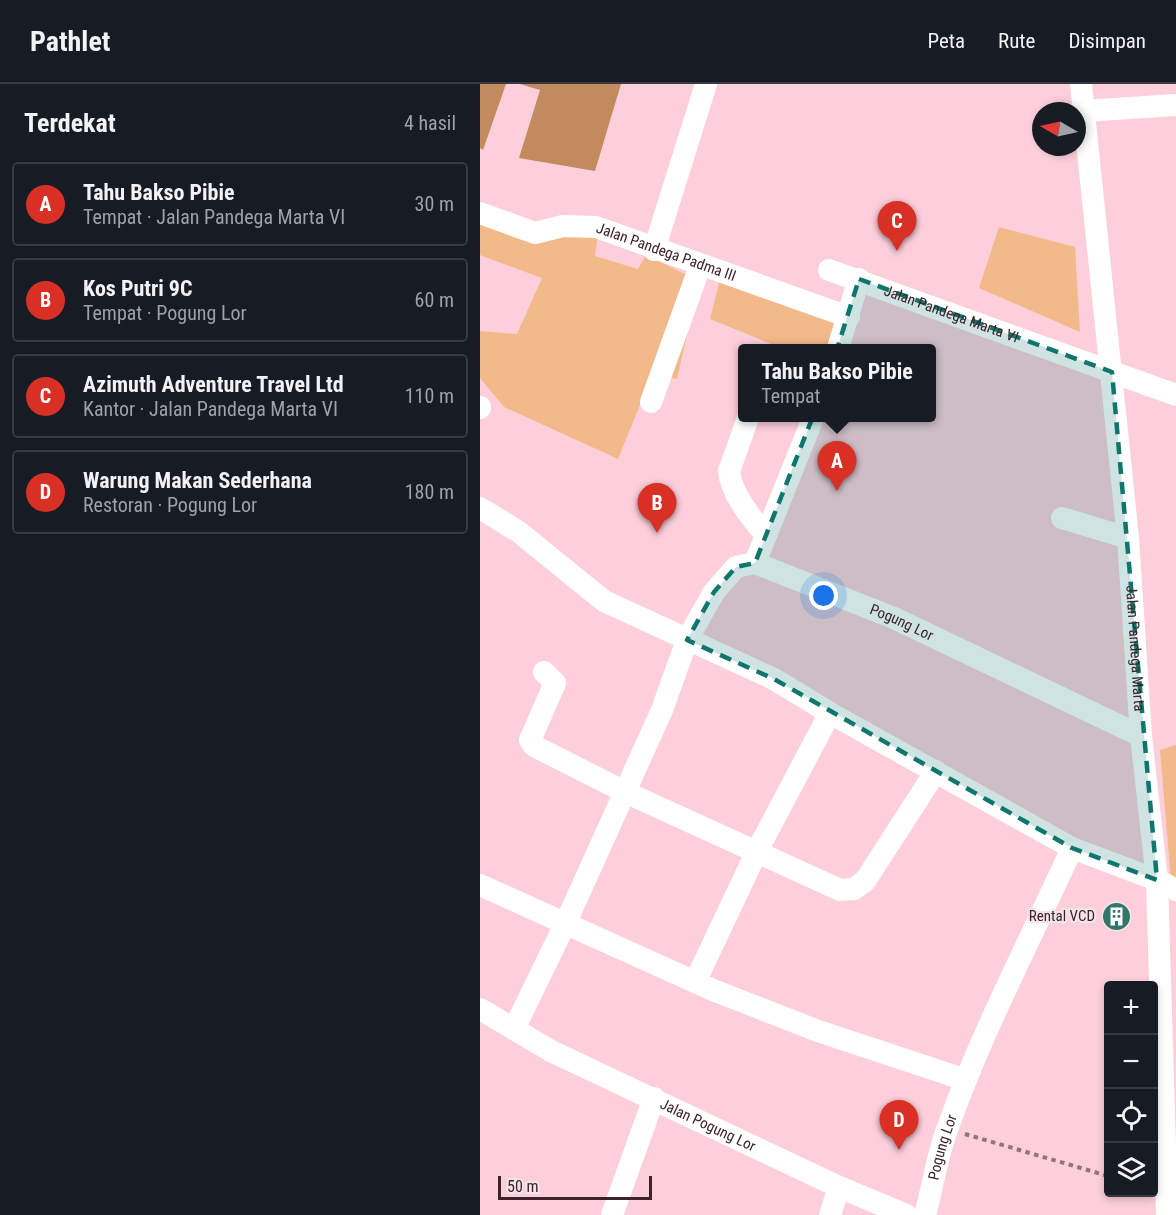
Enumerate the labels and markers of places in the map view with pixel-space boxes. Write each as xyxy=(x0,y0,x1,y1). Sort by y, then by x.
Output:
pin: C xyxy=(878,202,916,251)
pin: A xyxy=(818,442,856,491)
pin: B xyxy=(638,484,676,533)
building icon: Rental VCD xyxy=(1100,900,1132,932)
place label: Rental VCD xyxy=(1029,907,1095,925)
pin: D xyxy=(880,1100,918,1150)

